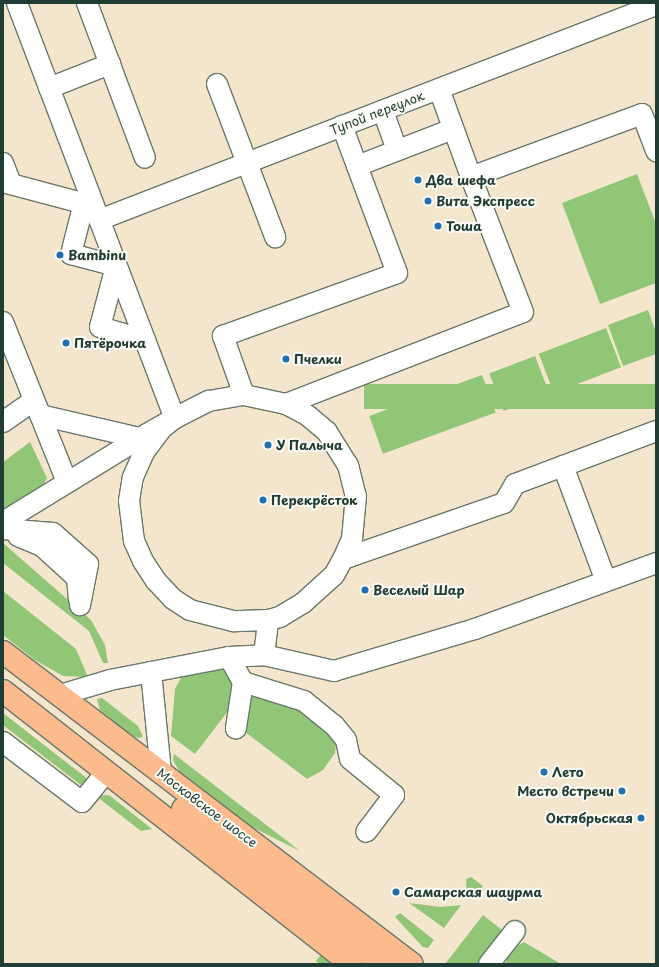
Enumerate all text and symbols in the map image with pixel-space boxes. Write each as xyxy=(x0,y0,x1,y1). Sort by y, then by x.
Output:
street label: Тупой переулок xyxy=(327,88,427,138)
place label: Два шефа xyxy=(426,172,496,188)
marker: Два шефа xyxy=(413,175,423,185)
place label: Вита Экспресс xyxy=(436,193,535,209)
marker: Вита Экспресс xyxy=(423,196,433,206)
place label: Тоша xyxy=(446,218,482,234)
marker: Тоша xyxy=(433,221,443,231)
place label: Bambinu xyxy=(68,247,126,263)
marker: Bambinu xyxy=(55,250,65,260)
place label: Пятёрочка xyxy=(74,335,146,351)
marker: Пятёрочка xyxy=(61,338,71,348)
place label: Пчелки xyxy=(294,351,342,367)
marker: Пчелки xyxy=(281,354,291,364)
place label: У Палыча xyxy=(276,437,344,453)
marker: У Палыча xyxy=(263,440,273,450)
place label: Перекрёсток xyxy=(271,492,357,508)
marker: Перекрёсток xyxy=(258,495,268,505)
place label: Веселый Шар xyxy=(373,582,465,598)
marker: Веселый Шар xyxy=(360,585,370,595)
place label: Лето xyxy=(552,764,584,780)
street label: Московское шоссе xyxy=(154,765,260,851)
marker: Лето xyxy=(539,767,549,777)
place label: Место встречи xyxy=(517,783,614,799)
marker: Место встречи xyxy=(617,786,627,796)
place label: Октябрьская xyxy=(546,810,633,826)
marker: Октябрьская xyxy=(636,813,646,823)
place label: Самарская шаурма xyxy=(404,884,542,900)
marker: Самарская шаурма xyxy=(391,887,401,897)

